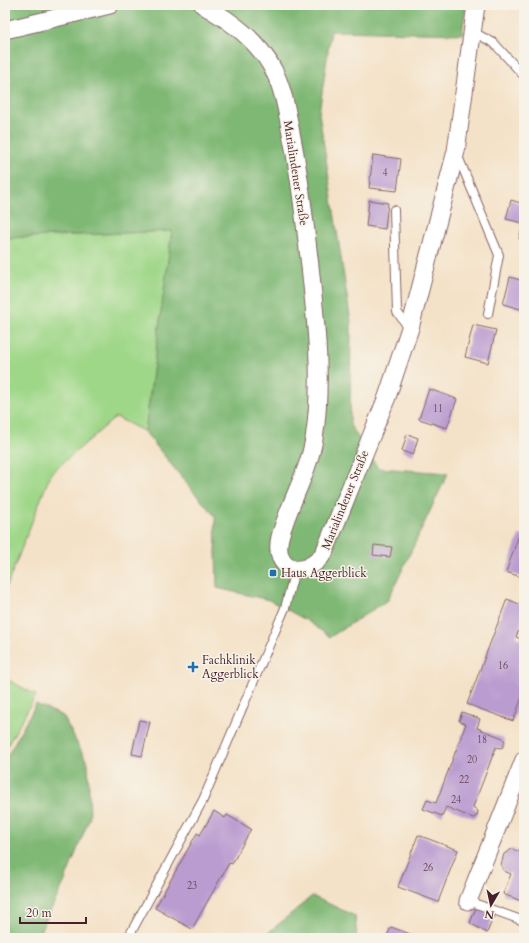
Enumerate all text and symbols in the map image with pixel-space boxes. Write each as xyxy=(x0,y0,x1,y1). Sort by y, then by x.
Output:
street label: Marialindener Straße xyxy=(280,119,312,227)
house number: 4 xyxy=(382,166,388,180)
house number: 11 xyxy=(433,402,443,416)
street label: Marialindener Straße xyxy=(318,448,372,552)
place label: Haus Aggerblick xyxy=(281,565,367,581)
marker: Haus Aggerblick xyxy=(268,568,278,578)
place label: Fachklinik Aggerblick xyxy=(202,652,259,682)
house number: 16 xyxy=(498,659,508,673)
marker: Fachklinik Aggerblick xyxy=(187,661,199,673)
house number: 18 xyxy=(477,733,487,747)
house number: 20 xyxy=(467,753,477,767)
house number: 22 xyxy=(459,773,469,787)
house number: 24 xyxy=(451,793,461,807)
house number: 26 xyxy=(423,861,433,875)
house number: 23 xyxy=(187,879,197,893)
north arrow xyxy=(471,885,511,925)
scale bar xyxy=(20,899,86,925)
text: 20 m xyxy=(26,905,53,921)
text: N xyxy=(483,906,495,923)

